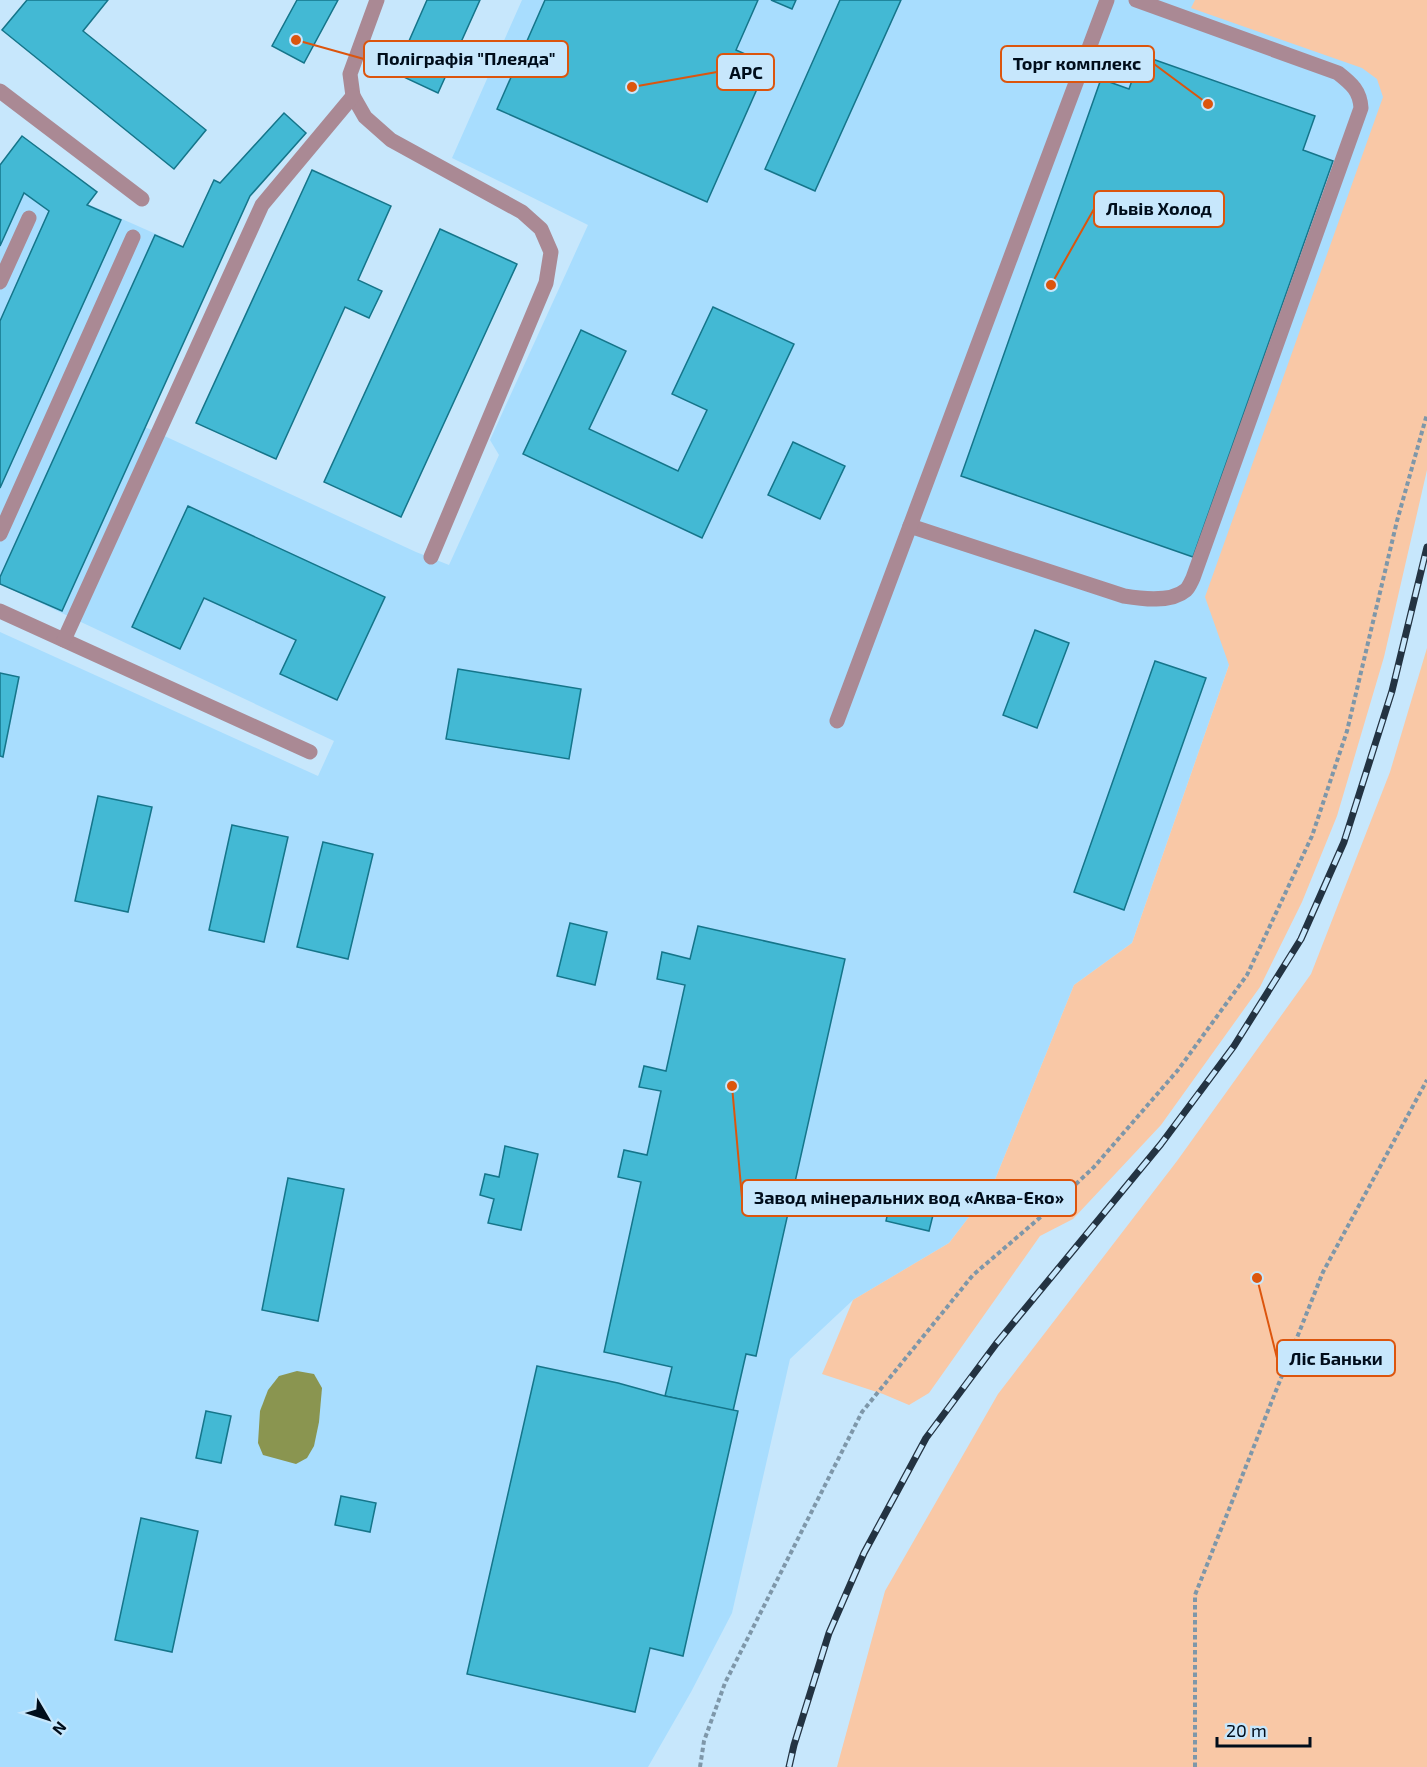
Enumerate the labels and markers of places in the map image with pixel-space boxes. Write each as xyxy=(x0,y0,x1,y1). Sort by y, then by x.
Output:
callout: Поліграфія "Плеяда" xyxy=(364,41,568,77)
callout: Торг комплекс xyxy=(1001,46,1154,82)
callout: АРС xyxy=(717,54,774,90)
callout: Львів Холод xyxy=(1094,191,1224,227)
callout: Завод мінеральних вод «Аква-Еко» xyxy=(742,1180,1076,1216)
callout: Ліс Баньки xyxy=(1277,1340,1395,1376)

